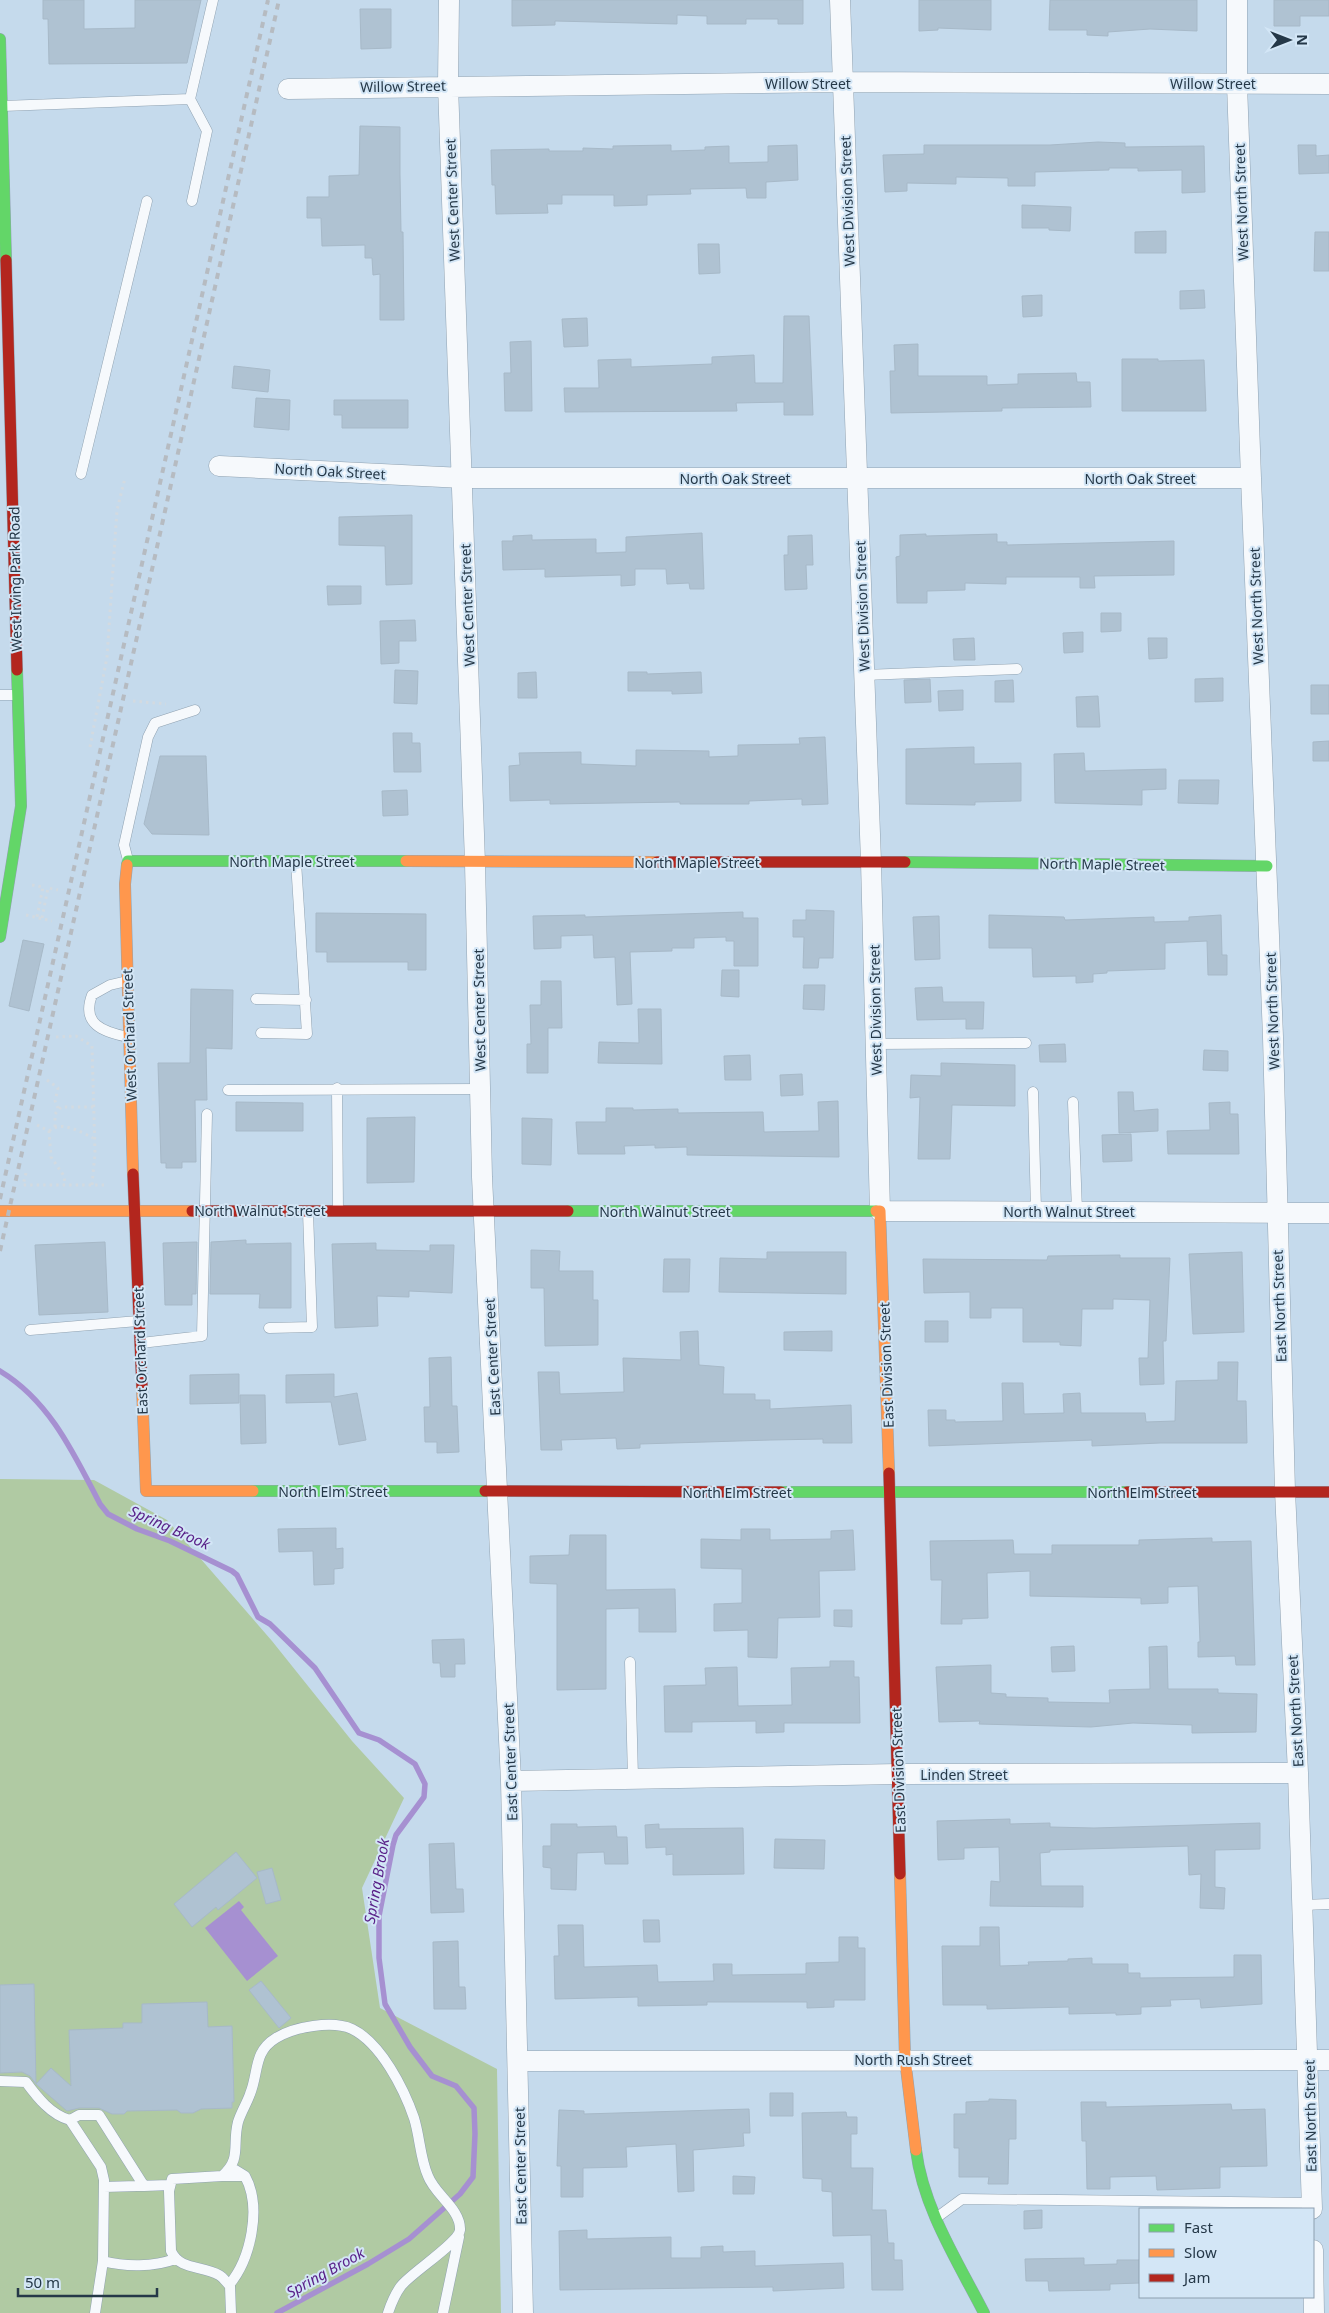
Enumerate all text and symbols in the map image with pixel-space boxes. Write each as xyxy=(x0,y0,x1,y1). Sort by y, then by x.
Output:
north arrow xyxy=(1264,15,1314,65)
text: N xyxy=(1293,34,1312,46)
street label: Willow Street xyxy=(765,74,851,93)
street label: Willow Street xyxy=(1170,74,1256,93)
street label: Willow Street xyxy=(360,76,446,96)
street label: West Division Street xyxy=(835,135,859,267)
street label: West Center Street xyxy=(440,138,464,262)
street label: West North Street xyxy=(1229,143,1253,261)
street label: North Oak Street xyxy=(274,459,386,483)
street label: North Oak Street xyxy=(679,469,791,488)
street label: North Oak Street xyxy=(1084,469,1196,488)
street label: West Irving Park Road xyxy=(4,506,26,652)
street label: West Division Street xyxy=(850,540,874,672)
street label: West Center Street xyxy=(455,543,479,667)
street label: West North Street xyxy=(1244,547,1268,665)
street label: North Maple Street xyxy=(229,852,355,871)
street label: North Maple Street xyxy=(634,853,760,872)
street label: North Maple Street xyxy=(1039,853,1165,875)
street label: West Division Street xyxy=(864,944,886,1076)
street label: West Center Street xyxy=(468,948,490,1072)
street label: West North Street xyxy=(1260,952,1284,1070)
street label: West Orchard Street xyxy=(117,968,141,1102)
street label: North Walnut Street xyxy=(194,1201,326,1220)
street label: North Walnut Street xyxy=(599,1202,731,1221)
street label: North Walnut Street xyxy=(1003,1202,1135,1221)
street label: East North Street xyxy=(1268,1250,1290,1362)
street label: East Orchard Street xyxy=(128,1287,152,1415)
street label: East Center Street xyxy=(479,1298,505,1416)
street label: East Division Street xyxy=(874,1302,898,1428)
street label: North Elm Street xyxy=(278,1482,388,1501)
street label: North Elm Street xyxy=(682,1483,792,1502)
street label: North Elm Street xyxy=(1087,1483,1197,1502)
water label: Spring Brook xyxy=(126,1500,214,1554)
street label: East North Street xyxy=(1283,1654,1307,1768)
street label: East Center Street xyxy=(498,1703,522,1821)
street label: East Division Street xyxy=(886,1707,910,1833)
street label: Linden Street xyxy=(920,1765,1008,1784)
water label: Spring Brook xyxy=(359,1836,393,1925)
street label: North Rush Street xyxy=(854,2050,972,2069)
street label: East North Street xyxy=(1300,2060,1320,2172)
street label: East Center Street xyxy=(509,2107,531,2225)
legend xyxy=(1139,2208,1314,2298)
text: Fast xyxy=(1184,2217,1213,2237)
water label: Spring Brook xyxy=(282,2242,368,2302)
text: Slow xyxy=(1184,2242,1217,2262)
scale bar xyxy=(18,2266,156,2298)
text: Jam xyxy=(1182,2267,1211,2287)
text: 50 m xyxy=(25,2272,60,2292)

